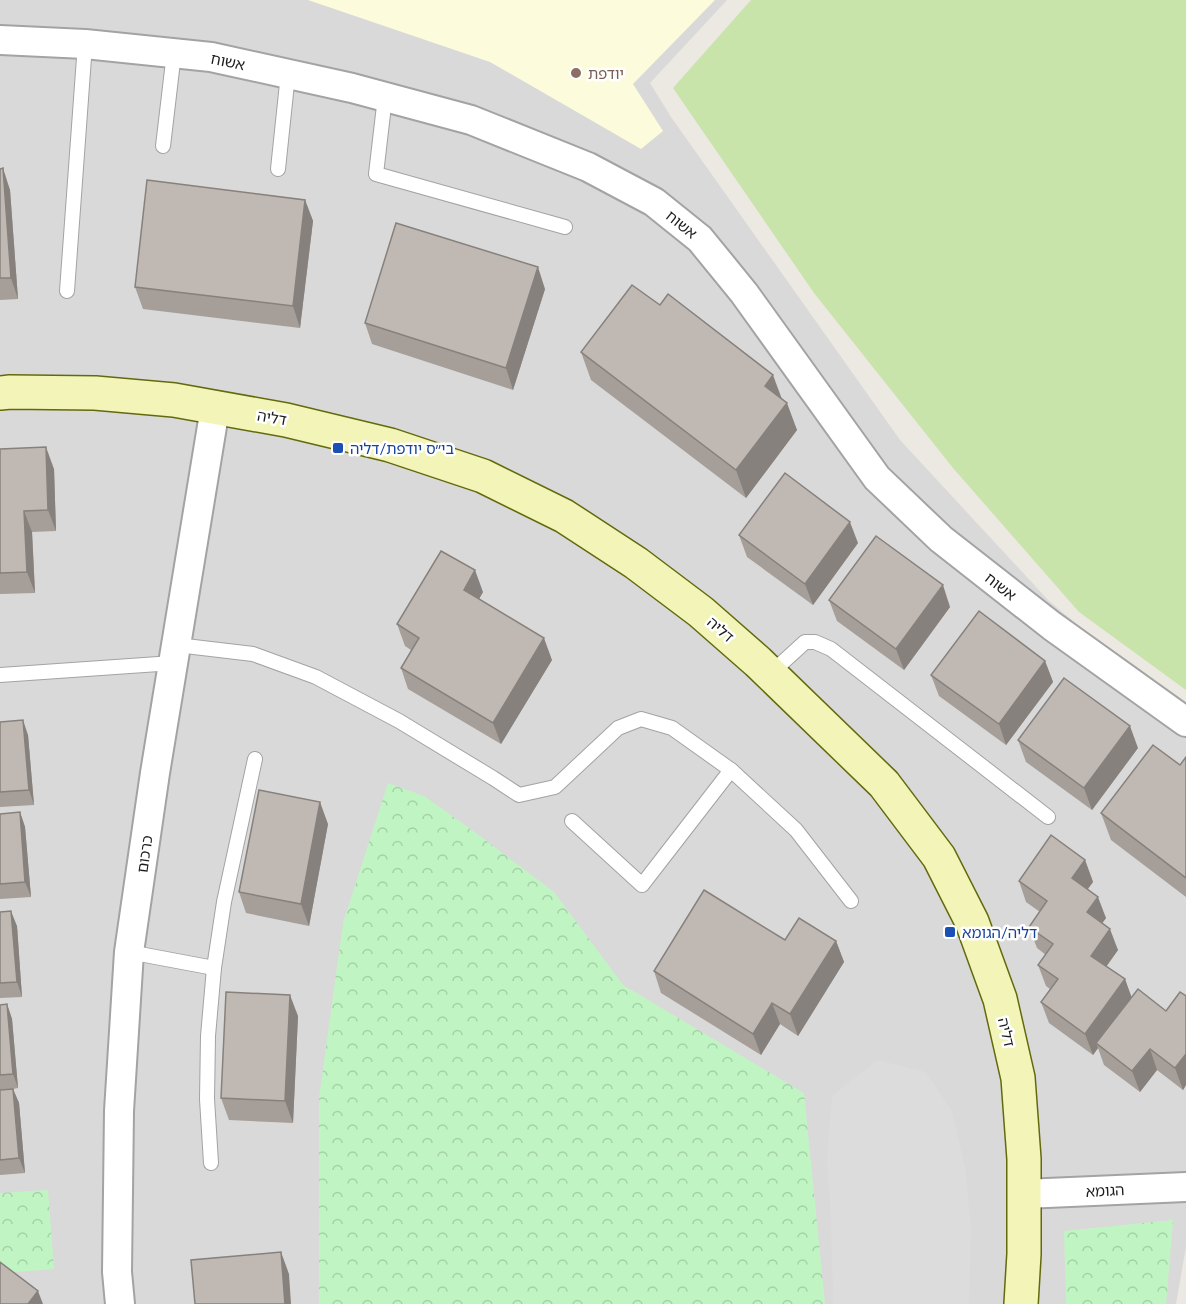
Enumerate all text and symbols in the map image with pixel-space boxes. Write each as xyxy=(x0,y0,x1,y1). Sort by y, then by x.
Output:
street label: אשוח xyxy=(209,49,247,73)
place label: יודפת xyxy=(588,64,624,82)
marker: יודפת xyxy=(569,66,583,80)
street label: אשוח xyxy=(663,206,701,242)
street label: דליה xyxy=(256,406,288,428)
place label: בי״ס יודפת/דליה xyxy=(350,439,454,457)
marker: בי״ס יודפת/דליה xyxy=(331,441,345,455)
street label: אשוח xyxy=(982,568,1020,604)
street label: דליה xyxy=(704,613,738,645)
street label: כרכום xyxy=(132,834,156,874)
place label: דליה/הגומא xyxy=(962,923,1037,941)
marker: דליה/הגומא xyxy=(943,925,957,939)
street label: דליה xyxy=(995,1016,1019,1048)
street label: הגומא xyxy=(1085,1180,1125,1200)

